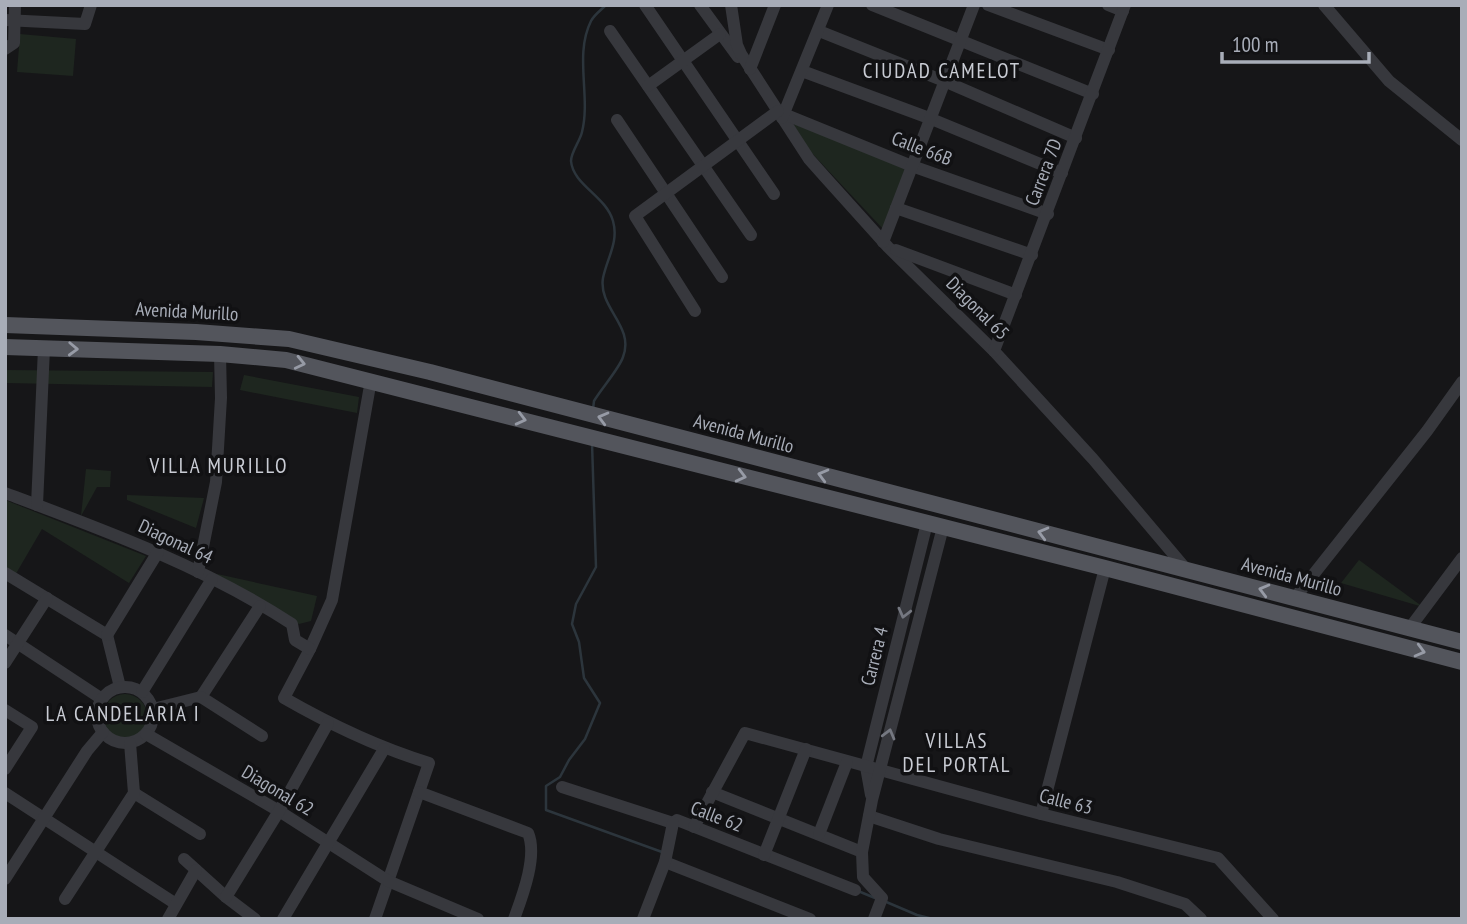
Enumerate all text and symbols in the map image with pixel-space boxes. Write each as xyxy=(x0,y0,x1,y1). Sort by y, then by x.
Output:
scale bar xyxy=(1222,21,1369,65)
text: 100 m xyxy=(1232,31,1278,58)
district label: CIUDAD CAMELOT xyxy=(863,57,1021,84)
street label: Calle 66B xyxy=(888,126,956,170)
street label: Carrera 7D xyxy=(1019,135,1067,209)
street label: Diagonal 65 xyxy=(941,271,1015,345)
street label: Avenida Murillo xyxy=(135,296,239,326)
one-way arrow xyxy=(68,342,79,357)
one-way arrow xyxy=(294,355,306,369)
street label: Avenida Murillo xyxy=(691,408,797,458)
one-way arrow xyxy=(515,411,527,425)
one-way arrow xyxy=(597,412,609,426)
district label: VILLA MURILLO xyxy=(149,452,288,479)
one-way arrow xyxy=(735,468,747,482)
one-way arrow xyxy=(818,469,830,483)
street label: Diagonal 64 xyxy=(135,513,218,569)
one-way arrow xyxy=(1038,527,1050,541)
street label: Avenida Murillo xyxy=(1239,551,1345,601)
one-way arrow xyxy=(1258,584,1270,599)
one-way arrow xyxy=(898,607,912,619)
street label: Carrera 4 xyxy=(855,624,893,688)
one-way arrow xyxy=(1414,643,1426,657)
district label: LA CANDELARIA I xyxy=(45,700,201,727)
district label: VILLAS DEL PORTAL xyxy=(902,727,1012,778)
one-way arrow xyxy=(881,728,895,740)
street label: Diagonal 62 xyxy=(238,759,318,821)
street label: Calle 63 xyxy=(1037,783,1095,819)
street label: Calle 62 xyxy=(688,795,746,837)

